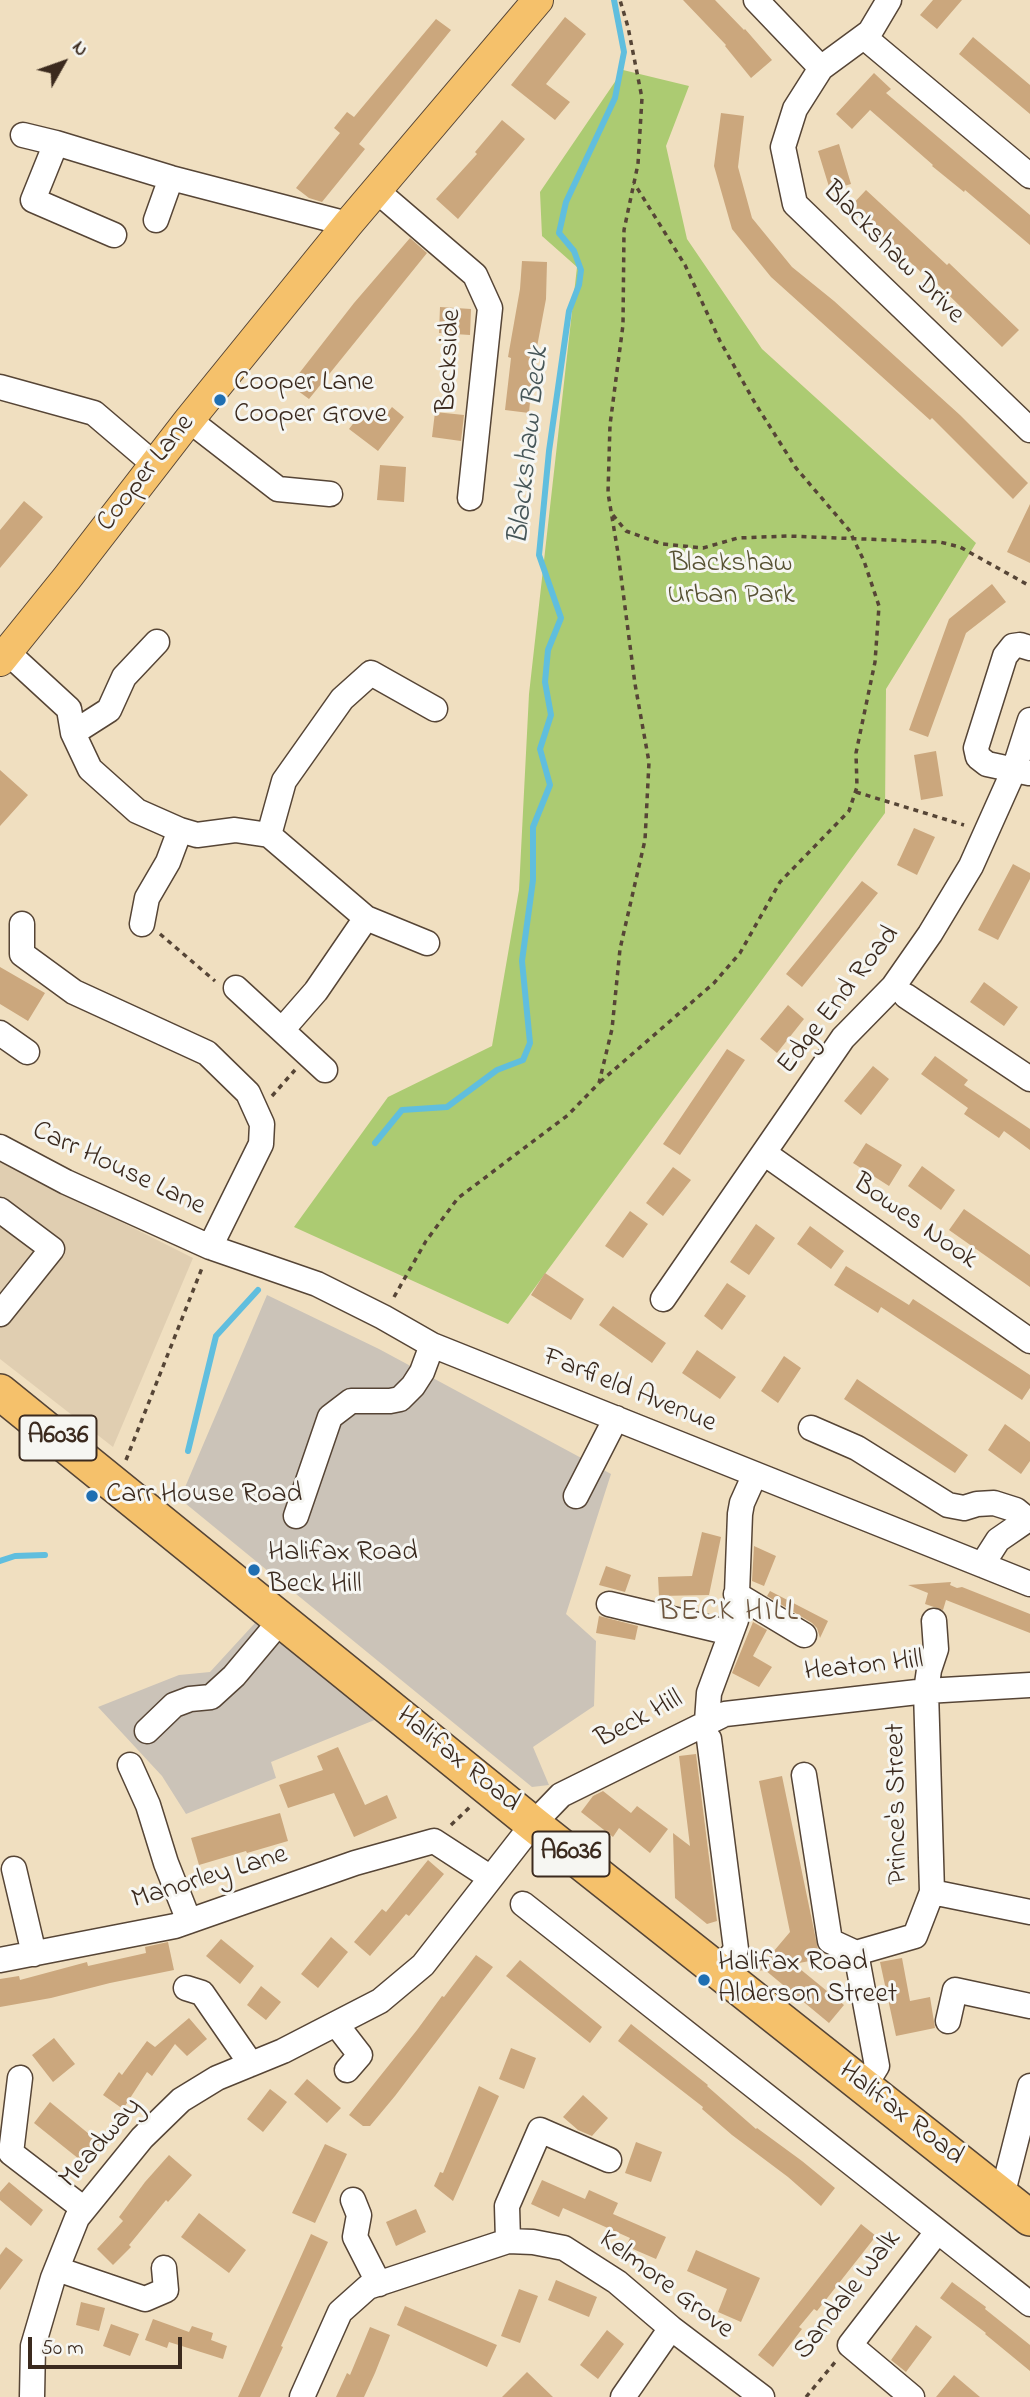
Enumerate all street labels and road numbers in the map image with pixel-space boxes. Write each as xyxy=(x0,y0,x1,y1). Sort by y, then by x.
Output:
street label: Blackshaw Drive xyxy=(814,176,970,332)
street label: Beckside xyxy=(432,308,470,414)
street label: Cooper Lane xyxy=(91,409,203,539)
street label: Edge End Road xyxy=(772,920,908,1082)
street label: Carr House Lane xyxy=(26,1115,210,1225)
street label: Bowes Nook xyxy=(845,1168,983,1278)
street label: Farfield Avenue xyxy=(538,1342,720,1442)
road number: A6036 xyxy=(20,1415,96,1460)
street label: Heaton Hill xyxy=(803,1645,925,1691)
street label: Beck Hill xyxy=(591,1684,689,1758)
street label: Halifax Road xyxy=(388,1701,526,1821)
street label: Prince's Street xyxy=(881,1723,917,1885)
road number: A6036 xyxy=(532,1831,610,1876)
street label: Manorley Lane xyxy=(128,1839,292,1919)
street label: Halifax Road xyxy=(831,2056,969,2174)
street label: Meadway xyxy=(53,2092,151,2196)
street label: Kelmore Grove xyxy=(591,2224,739,2348)
street label: Sandale Walk xyxy=(788,2224,910,2368)

